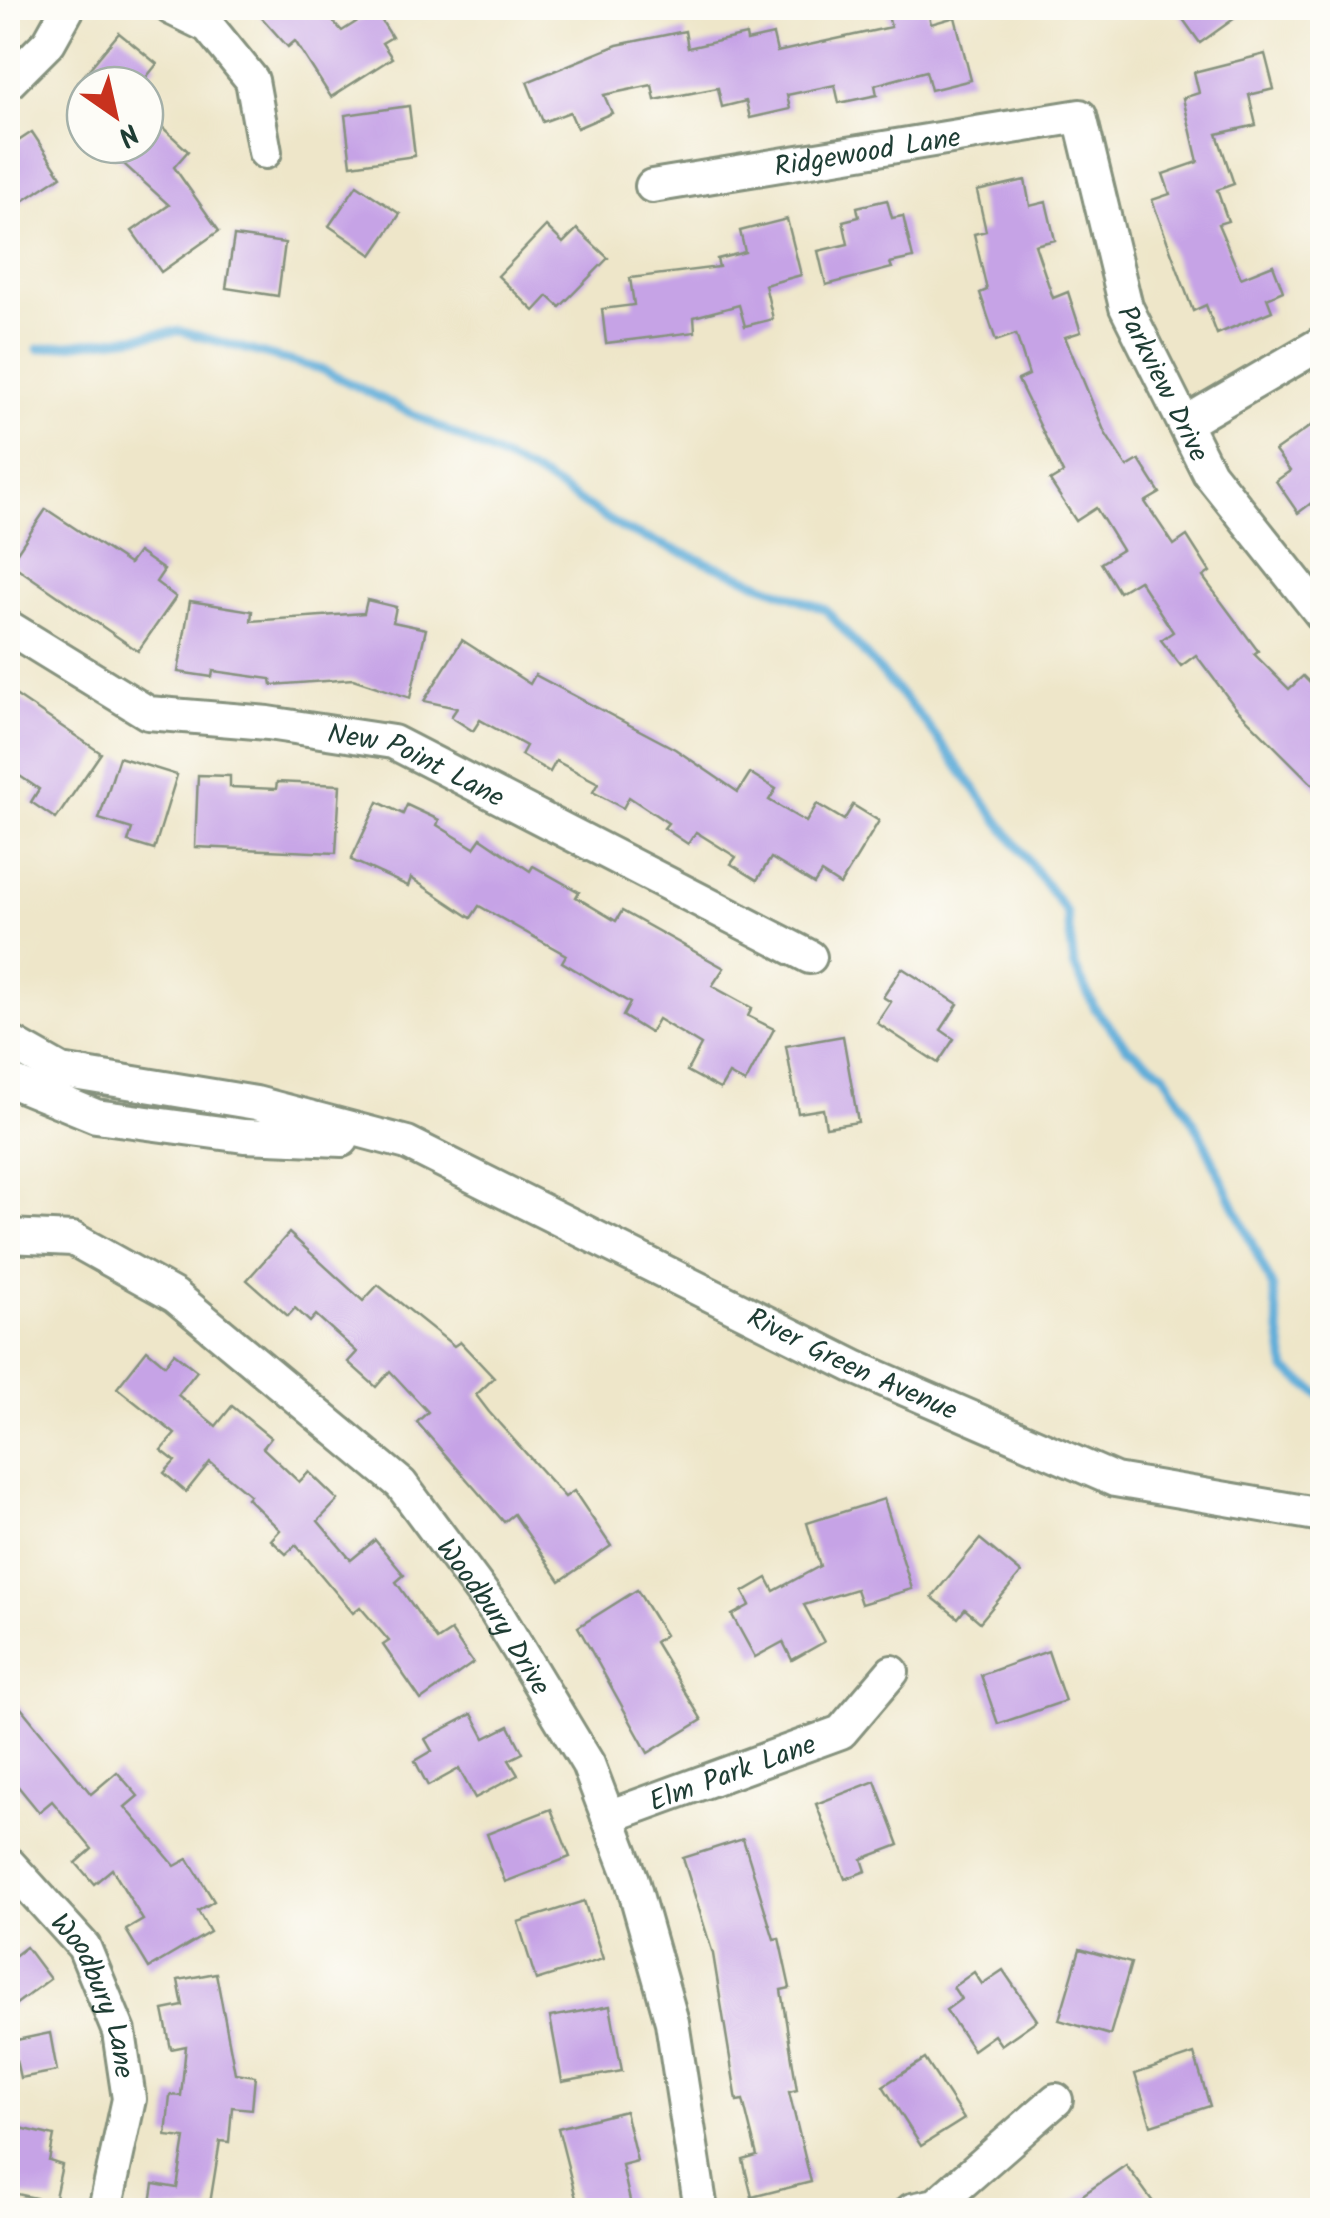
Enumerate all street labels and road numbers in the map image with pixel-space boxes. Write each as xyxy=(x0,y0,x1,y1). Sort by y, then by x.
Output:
street label: Ridgewood Lane xyxy=(771,116,965,191)
street label: Parkview Drive xyxy=(1103,298,1220,471)
street label: New Point Lane xyxy=(324,712,512,821)
street label: River Green Avenue xyxy=(739,1296,965,1434)
street label: Woodbury Drive xyxy=(423,1529,562,1705)
street label: Elm Park Lane xyxy=(643,1723,823,1825)
street label: Woodbury Lane xyxy=(38,1903,146,2082)

